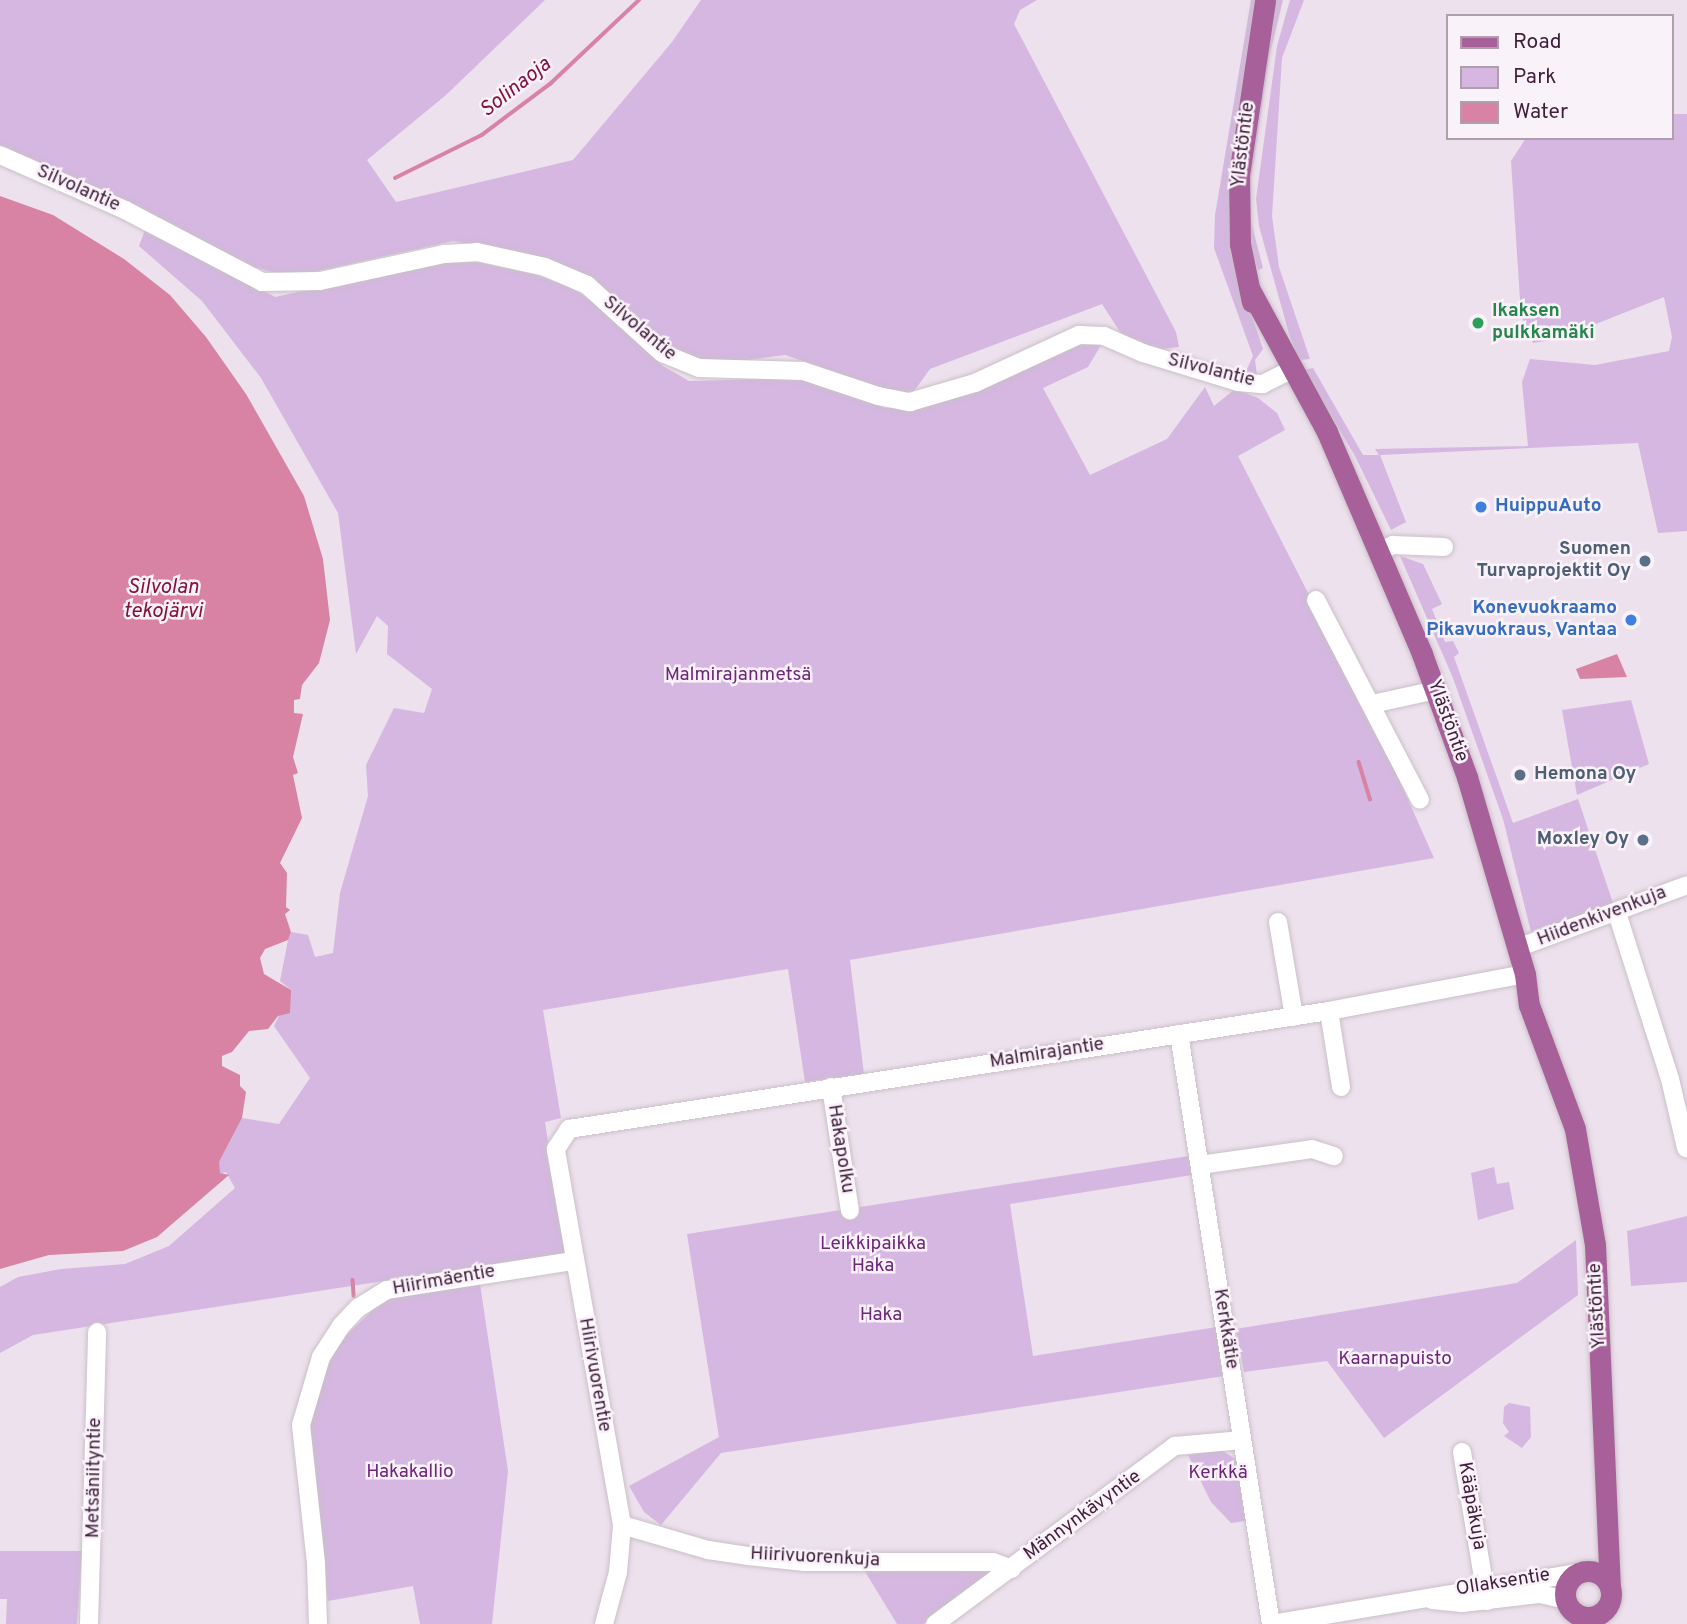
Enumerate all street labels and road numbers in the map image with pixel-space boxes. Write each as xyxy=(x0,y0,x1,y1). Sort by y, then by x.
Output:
street label: Ylästöntie xyxy=(1227,101,1261,189)
street label: Silvolantie xyxy=(33,161,123,217)
street label: Silvolantie xyxy=(598,292,680,366)
street label: Silvolantie xyxy=(1165,349,1257,393)
street label: Ylästöntie xyxy=(1422,677,1472,765)
street label: Hiidenkivenkuja xyxy=(1534,882,1670,952)
street label: Malmirajantie xyxy=(988,1034,1106,1074)
street label: Hakapolku xyxy=(822,1103,858,1195)
street label: Hiirimäentie xyxy=(391,1261,497,1301)
street label: Ylästöntie xyxy=(1584,1263,1612,1349)
street label: Kerkkätie xyxy=(1207,1287,1243,1371)
street label: Hiirivuorentie xyxy=(573,1316,615,1434)
street label: Metsäniityntie xyxy=(83,1417,107,1539)
street label: Kääpäkuja xyxy=(1452,1460,1490,1552)
street label: Männynkävyntie xyxy=(1020,1466,1146,1566)
street label: Hiirivuorenkuja xyxy=(750,1543,880,1573)
street label: Ollaksentie xyxy=(1454,1564,1552,1602)

